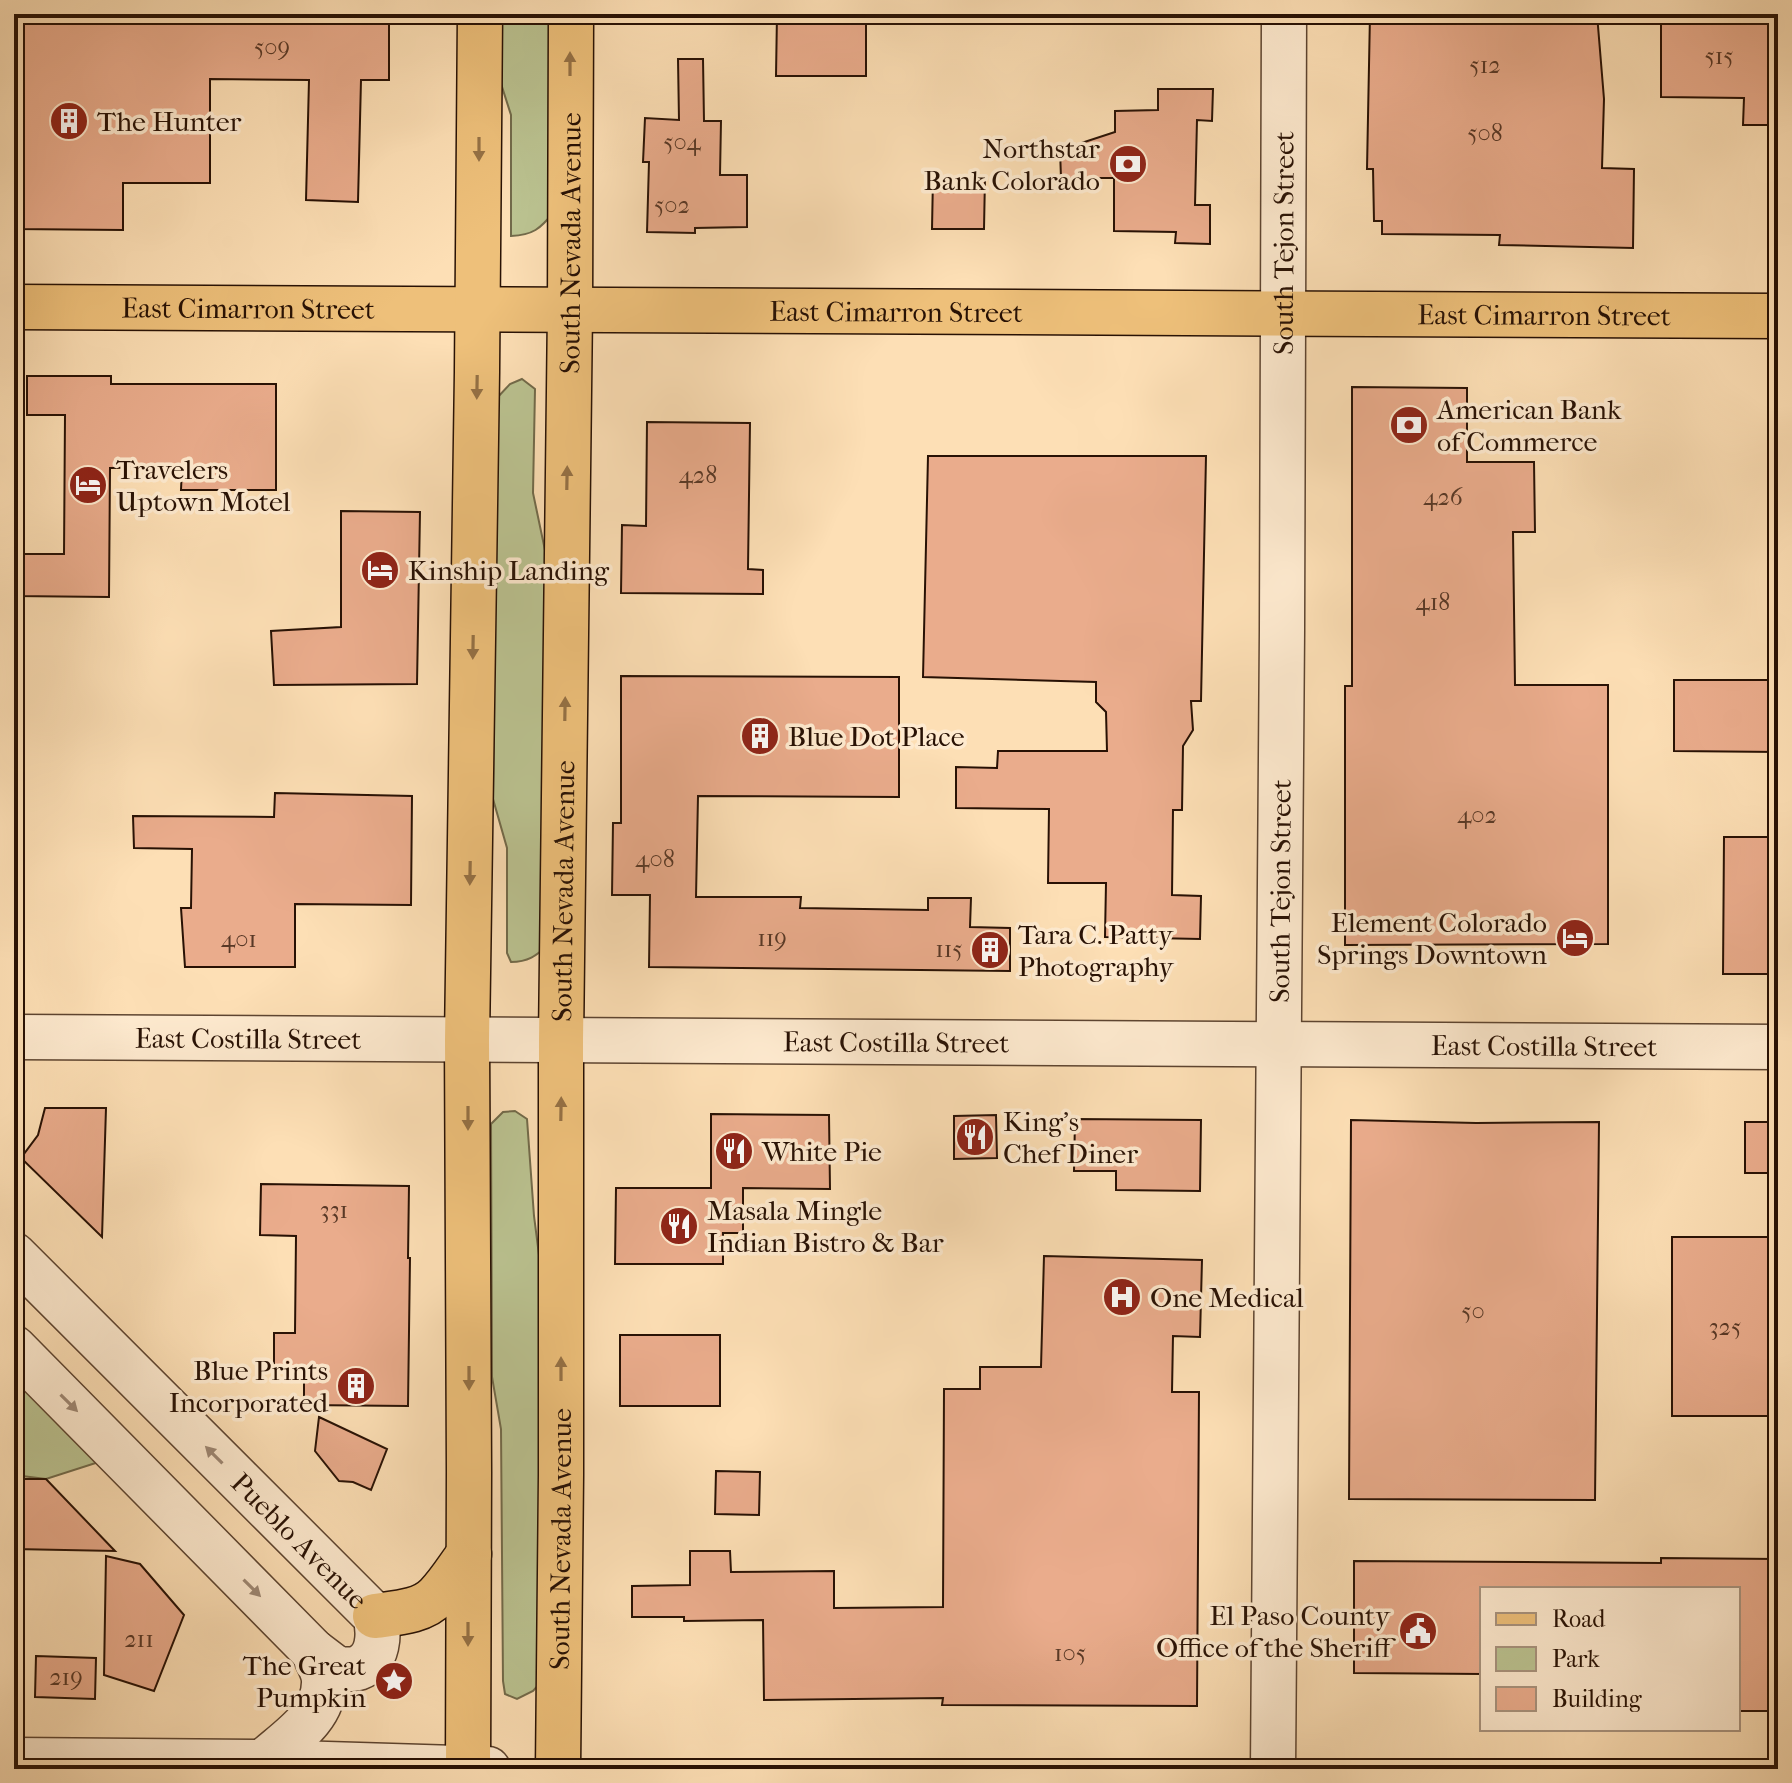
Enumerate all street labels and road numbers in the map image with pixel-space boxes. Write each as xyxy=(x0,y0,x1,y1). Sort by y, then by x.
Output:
street label: South Nevada Avenue xyxy=(553,112,587,374)
street label: South Tejon Street xyxy=(1266,131,1300,355)
street label: East Cimarron Street xyxy=(121,291,375,325)
street label: East Cimarron Street xyxy=(769,294,1023,329)
street label: East Cimarron Street xyxy=(1417,298,1671,332)
street label: South Nevada Avenue xyxy=(545,760,581,1022)
street label: South Tejon Street xyxy=(1263,779,1297,1003)
street label: East Costilla Street xyxy=(135,1021,361,1055)
street label: East Costilla Street xyxy=(783,1025,1009,1059)
street label: East Costilla Street xyxy=(1431,1029,1657,1063)
street label: South Nevada Avenue xyxy=(543,1408,578,1670)
street label: Pueblo Avenue xyxy=(225,1466,375,1616)

